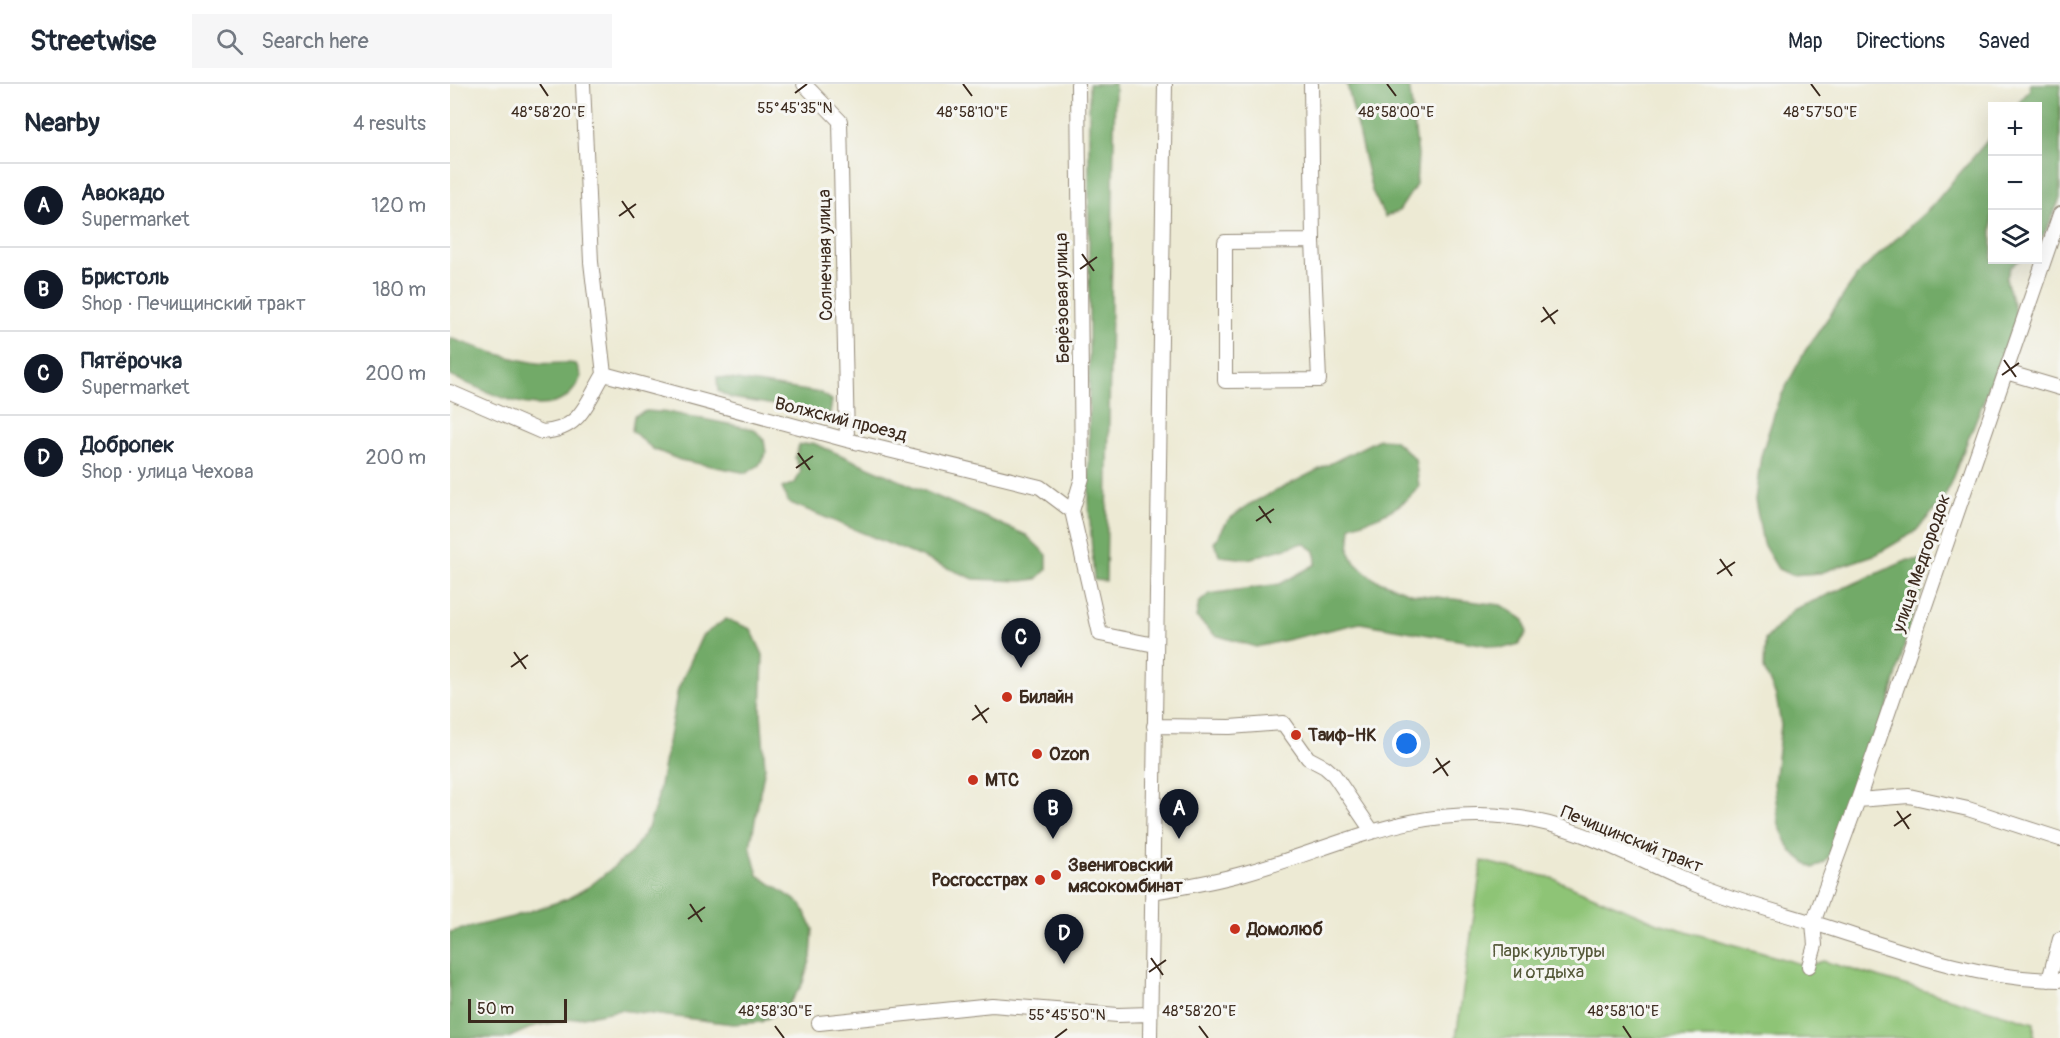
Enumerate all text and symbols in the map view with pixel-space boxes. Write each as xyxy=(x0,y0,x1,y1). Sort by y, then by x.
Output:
search box xyxy=(192,14,612,68)
text: Streetwise xyxy=(30,24,156,59)
icon: search xyxy=(213,25,246,58)
text: Search here xyxy=(261,27,369,55)
text: Map xyxy=(1788,28,1823,55)
text: Directions xyxy=(1856,28,1945,55)
text: Saved xyxy=(1978,28,2030,55)
text: 55°45'35"N xyxy=(757,99,833,118)
map controls xyxy=(1988,102,2042,264)
button: + xyxy=(1988,102,2042,156)
text: 48°58'20"E xyxy=(511,103,585,122)
text: 48°58'10"E xyxy=(936,103,1008,122)
text: 48°58'00"E xyxy=(1358,103,1434,122)
text: 48°57'50"E xyxy=(1783,103,1857,122)
text: Nearby xyxy=(24,107,100,139)
text: 4 results xyxy=(353,111,426,136)
button: − xyxy=(1988,156,2042,210)
text: Авокадо xyxy=(81,179,165,207)
street label: Солнечная улица xyxy=(813,189,838,321)
text: A xyxy=(37,193,50,218)
text: 120 m xyxy=(371,193,426,218)
text: Supermarket xyxy=(81,207,190,232)
button: layers xyxy=(1988,210,2042,264)
street label: Берёзовая улица xyxy=(1050,232,1075,364)
text: Бристоль xyxy=(81,263,170,291)
text: B xyxy=(38,277,49,302)
text: 180 m xyxy=(372,277,426,302)
text: Shop · Печищинский тракт xyxy=(81,291,306,316)
text: Пятёрочка xyxy=(81,347,182,375)
text: C xyxy=(37,361,50,386)
text: 200 m xyxy=(365,361,426,386)
text: Supermarket xyxy=(81,375,190,400)
street label: Волжский проезд xyxy=(772,392,910,447)
text: Добропек xyxy=(81,431,174,459)
text: D xyxy=(37,445,50,470)
text: 200 m xyxy=(365,445,426,470)
text: Shop · улица Чехова xyxy=(81,459,253,484)
street label: улица Медгородок xyxy=(1887,491,1956,636)
pin: C xyxy=(1002,618,1040,668)
place label: Билайн xyxy=(1019,686,1073,709)
marker: Билайн xyxy=(1000,690,1014,704)
place label: Таиф-НК xyxy=(1307,724,1377,747)
marker: Таиф-НК xyxy=(1289,728,1303,742)
your location xyxy=(1392,729,1421,758)
place label: Ozon xyxy=(1049,743,1089,766)
marker: Ozon xyxy=(1030,747,1044,761)
place label: МТС xyxy=(985,769,1019,792)
marker: МТС xyxy=(966,773,980,787)
pin: B xyxy=(1034,790,1072,839)
pin: A xyxy=(1160,790,1198,839)
street label: Печищинский тракт xyxy=(1557,800,1706,879)
place label: Звениговский мясокомбинат xyxy=(1068,854,1184,898)
marker: Звениговский мясокомбинат xyxy=(1049,868,1063,882)
place label: Росгосстрах xyxy=(932,869,1028,892)
marker: Росгосстрах xyxy=(1033,873,1047,887)
pin: D xyxy=(1044,914,1084,964)
place label: Домолюб xyxy=(1246,918,1323,941)
marker: Домолюб xyxy=(1228,922,1242,936)
park label: Парк культуры и отдыха xyxy=(1493,940,1605,984)
scale bar xyxy=(468,996,567,1024)
text: 50 m xyxy=(477,999,514,1019)
text: 48°58'30"E xyxy=(738,1002,812,1021)
text: 48°58'20"E xyxy=(1162,1002,1236,1021)
text: 48°58'10"E xyxy=(1587,1002,1659,1021)
text: 55°45'50"N xyxy=(1028,1006,1106,1025)

